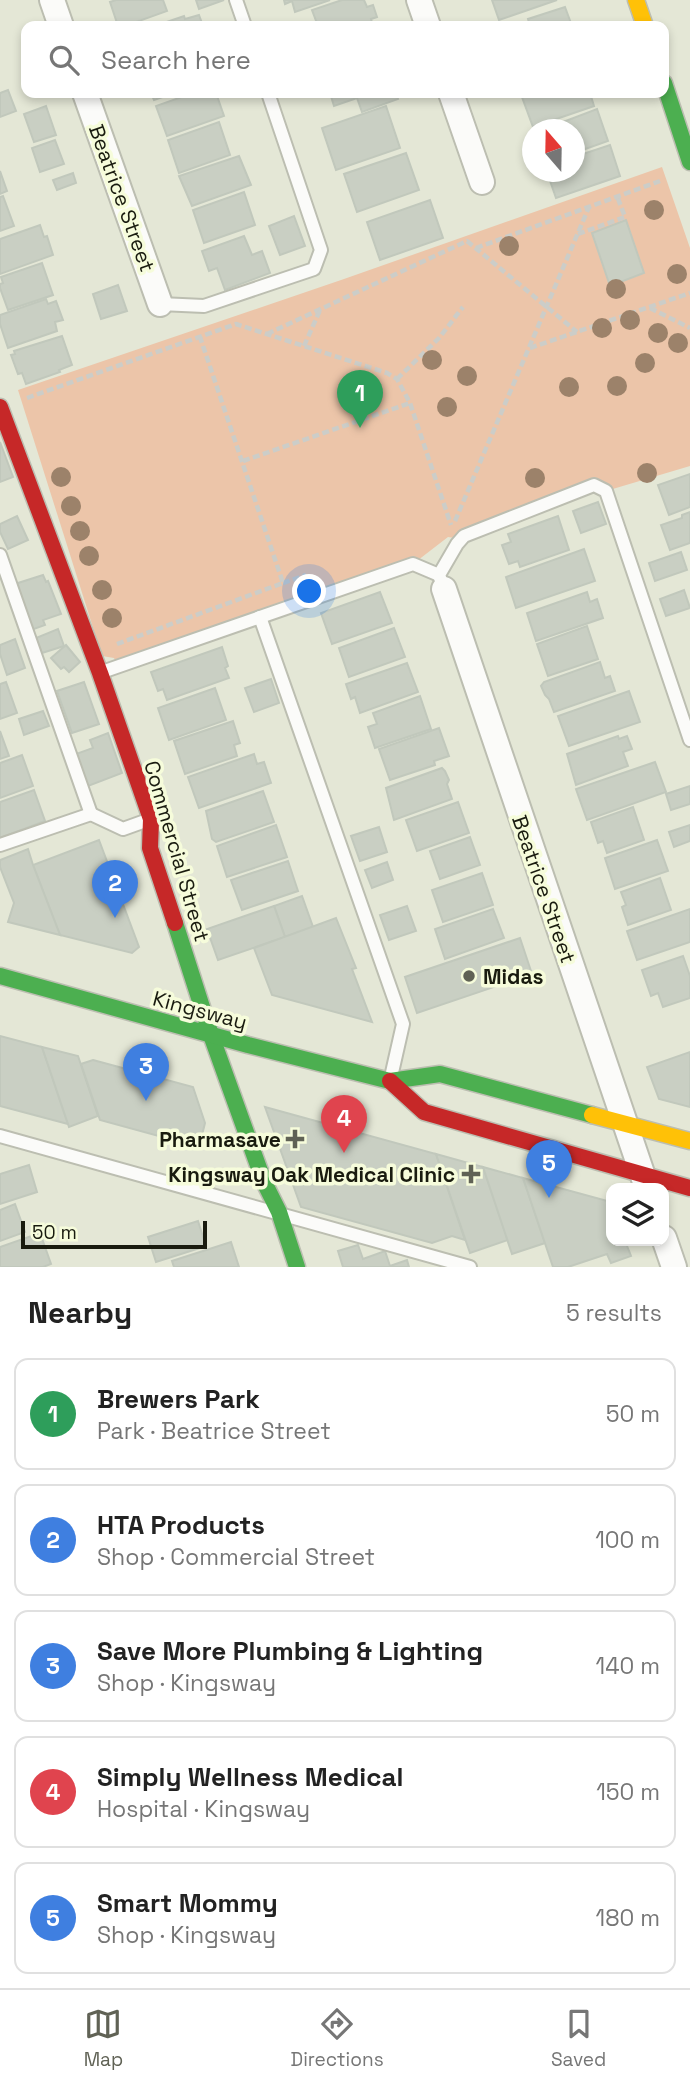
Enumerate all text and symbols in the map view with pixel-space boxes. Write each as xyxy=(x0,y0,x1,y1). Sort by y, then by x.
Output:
search box xyxy=(21,21,669,98)
icon: search xyxy=(45,41,83,79)
text: Search here xyxy=(101,43,251,77)
north arrow xyxy=(522,119,585,182)
street label: Beatrice Street xyxy=(83,121,161,275)
pin: 1 xyxy=(337,370,383,428)
your location xyxy=(292,574,326,608)
street label: Commercial Street xyxy=(138,757,216,945)
street label: Beatrice Street xyxy=(506,811,582,967)
pin: 2 xyxy=(92,860,138,918)
place label: Midas xyxy=(483,963,544,990)
marker: Midas xyxy=(461,968,477,984)
street label: Kingsway xyxy=(150,984,250,1036)
pin: 3 xyxy=(123,1043,169,1101)
pin: 4 xyxy=(321,1095,367,1153)
place label: Pharmasave xyxy=(159,1126,281,1153)
marker: Pharmasave xyxy=(287,1131,303,1147)
pin: 5 xyxy=(526,1140,572,1198)
place label: Kingsway Oak Medical Clinic xyxy=(168,1161,455,1188)
marker: Kingsway Oak Medical Clinic xyxy=(461,1164,481,1184)
map controls xyxy=(606,1183,669,1246)
button: layers xyxy=(606,1183,669,1246)
scale bar xyxy=(21,1218,206,1250)
text: 50 m xyxy=(32,1220,77,1245)
text: Nearby xyxy=(28,1293,132,1332)
text: 5 results xyxy=(566,1298,662,1328)
text: Brewers Park xyxy=(97,1382,260,1416)
text: 1 xyxy=(48,1399,58,1429)
text: 50 m xyxy=(606,1399,660,1429)
text: Park · Beatrice Street xyxy=(97,1416,331,1446)
text: HTA Products xyxy=(97,1508,265,1542)
text: 2 xyxy=(46,1525,60,1555)
text: 100 m xyxy=(595,1525,660,1555)
text: Shop · Commercial Street xyxy=(97,1542,375,1572)
text: Save More Plumbing & Lighting xyxy=(97,1634,483,1668)
text: 3 xyxy=(46,1651,60,1681)
text: 140 m xyxy=(596,1651,660,1681)
text: Shop · Kingsway xyxy=(97,1668,276,1698)
text: Simply Wellness Medical xyxy=(97,1760,403,1794)
text: 4 xyxy=(46,1777,60,1807)
text: 150 m xyxy=(596,1777,660,1807)
text: Hospital · Kingsway xyxy=(97,1794,310,1824)
text: Smart Mommy xyxy=(97,1886,278,1920)
text: 5 xyxy=(46,1903,60,1933)
text: 180 m xyxy=(596,1903,660,1933)
text: Shop · Kingsway xyxy=(97,1920,276,1950)
tab: Map xyxy=(84,2005,123,2072)
tab: Directions xyxy=(291,2005,384,2072)
tab: Saved xyxy=(551,2005,606,2072)

